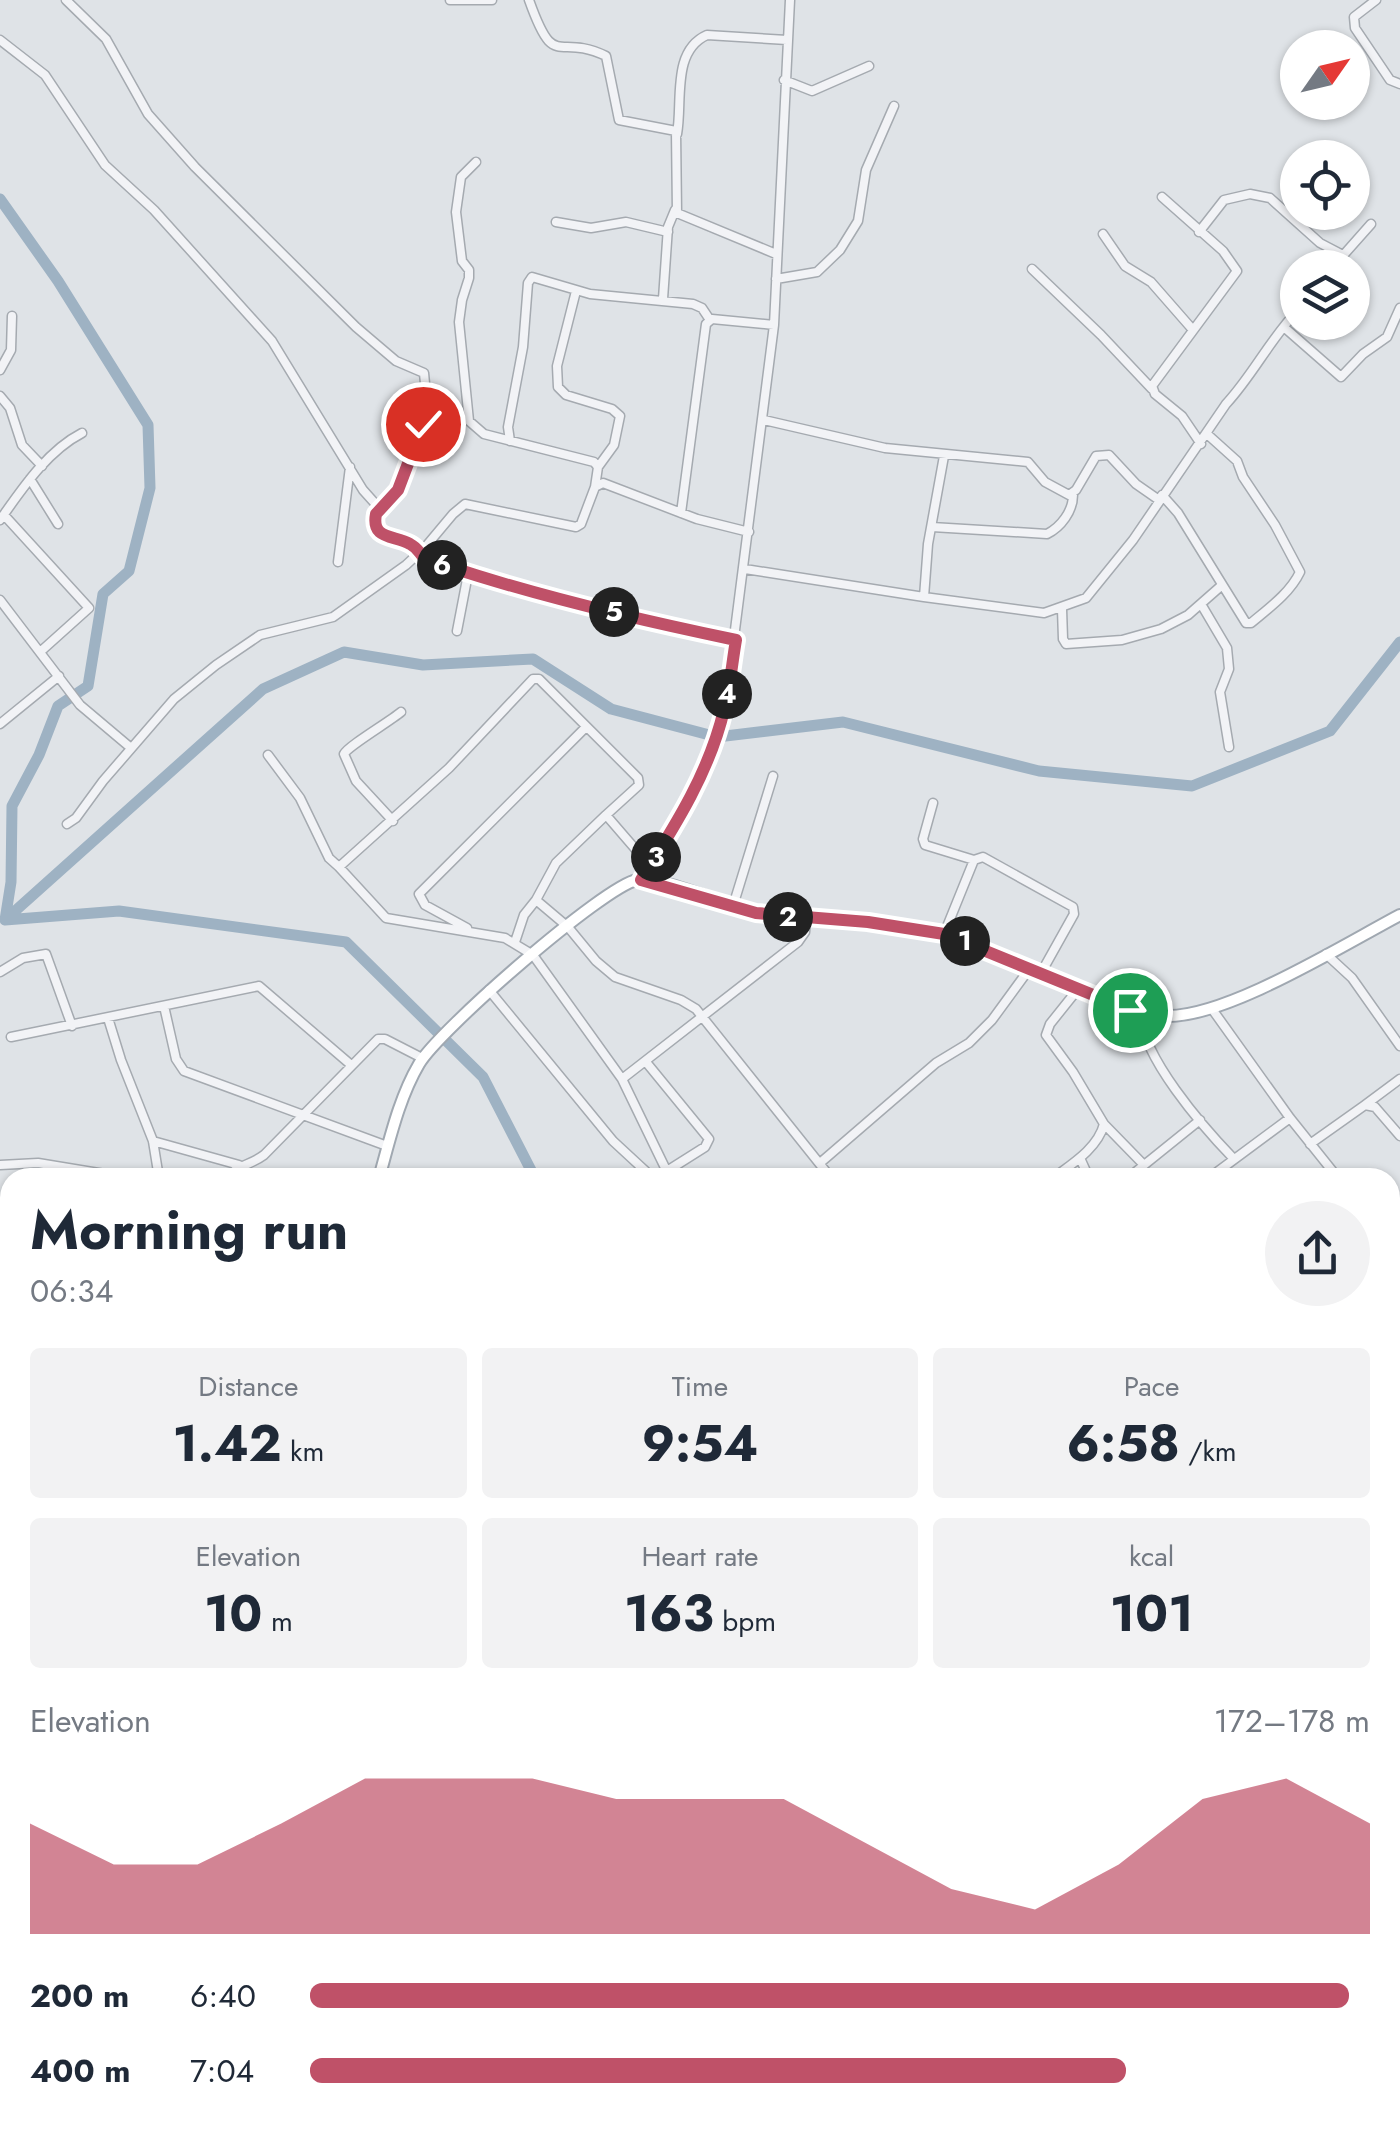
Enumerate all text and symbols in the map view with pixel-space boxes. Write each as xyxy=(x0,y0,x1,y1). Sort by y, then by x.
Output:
north arrow xyxy=(1280,30,1370,120)
map controls xyxy=(1280,30,1370,340)
button: locate xyxy=(1280,140,1370,230)
button: layers xyxy=(1280,250,1370,340)
pin xyxy=(381,382,466,467)
icon: check xyxy=(396,397,451,452)
pin: 6 xyxy=(417,540,467,590)
text: 6 xyxy=(433,544,451,585)
pin: 5 xyxy=(589,587,639,637)
text: 5 xyxy=(605,591,623,632)
pin: 4 xyxy=(702,669,752,719)
text: 4 xyxy=(717,673,737,714)
pin: 3 xyxy=(631,832,681,882)
text: 3 xyxy=(647,836,665,877)
pin: 2 xyxy=(763,892,813,942)
text: 2 xyxy=(779,896,797,937)
pin: 1 xyxy=(940,916,990,966)
text: 1 xyxy=(958,920,972,961)
pin xyxy=(1088,968,1173,1053)
icon: arrive xyxy=(1103,983,1158,1038)
text: Morning run xyxy=(30,1190,348,1270)
button: share xyxy=(1265,1201,1370,1306)
text: 06:34 xyxy=(30,1268,113,1314)
text: Distance xyxy=(198,1366,298,1407)
text: Time xyxy=(672,1366,728,1407)
text: Pace xyxy=(1124,1366,1180,1407)
text: 1.42 xyxy=(172,1407,282,1480)
text: 9:54 xyxy=(642,1407,758,1480)
text: 6:58 xyxy=(1067,1407,1180,1480)
text: km xyxy=(282,1431,324,1472)
text: /km xyxy=(1180,1431,1237,1472)
text: Elevation xyxy=(196,1536,301,1577)
text: Heart rate xyxy=(642,1536,758,1577)
text: kcal xyxy=(1129,1536,1174,1577)
text: 10 xyxy=(204,1577,262,1650)
text: 163 xyxy=(624,1577,714,1650)
text: 101 xyxy=(1110,1577,1194,1650)
text: m xyxy=(262,1601,293,1642)
text: bpm xyxy=(714,1601,776,1642)
text: Elevation xyxy=(30,1698,151,1744)
text: 172–178 m xyxy=(1214,1698,1370,1744)
text: 200 m xyxy=(30,1973,129,2019)
text: 6:40 xyxy=(190,1973,256,2019)
text: 400 m xyxy=(30,2048,131,2094)
text: 7:04 xyxy=(190,2048,254,2094)

